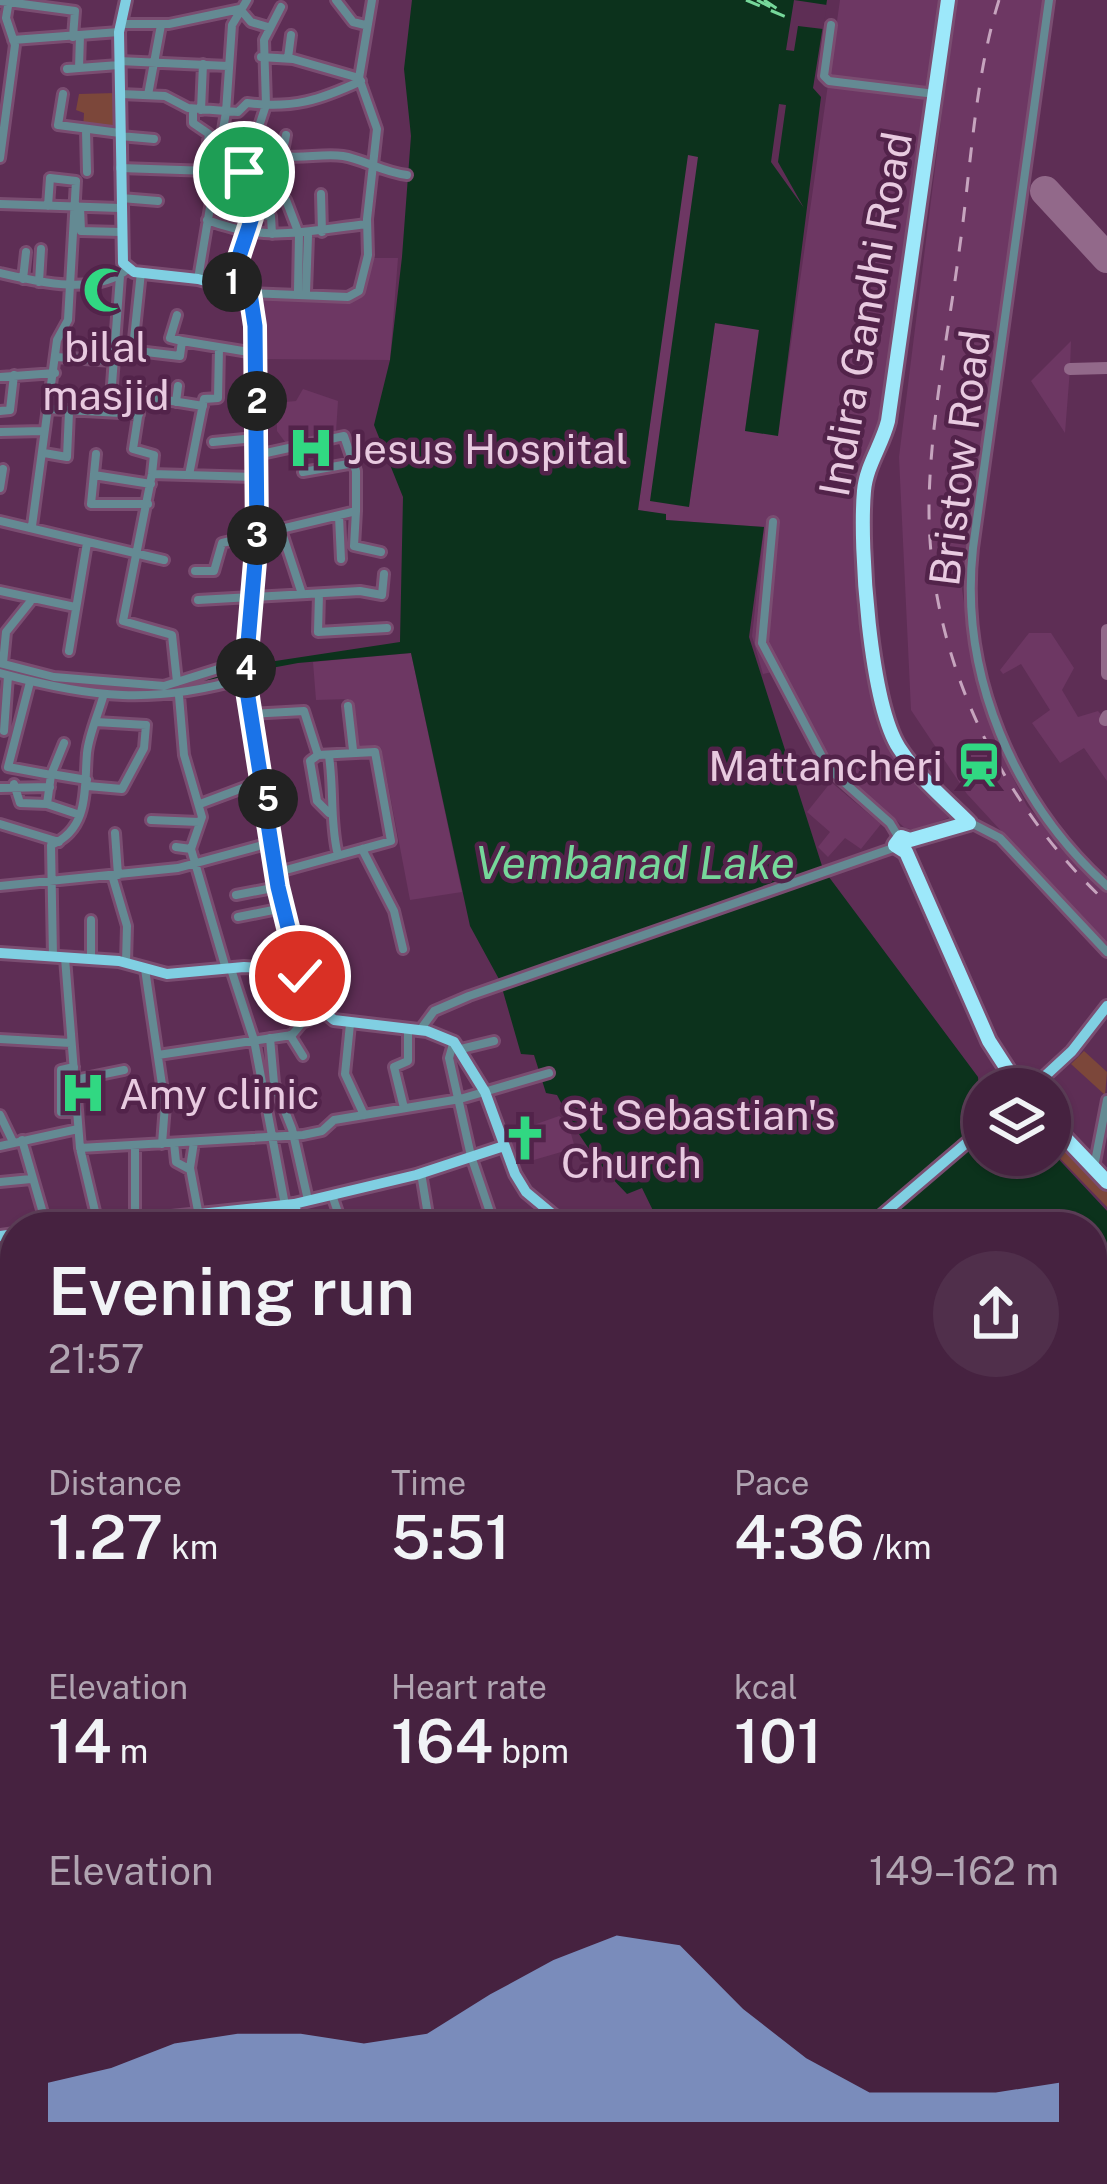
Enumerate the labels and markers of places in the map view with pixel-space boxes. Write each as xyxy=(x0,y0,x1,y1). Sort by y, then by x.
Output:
pin xyxy=(193,121,295,223)
pin: 1 xyxy=(202,252,262,312)
mosque icon: bilal masjid xyxy=(81,265,131,315)
place label: bilal masjid xyxy=(42,322,170,419)
pin: 2 xyxy=(227,371,287,431)
hospital icon: Jesus Hospital xyxy=(286,423,336,473)
place label: Jesus Hospital xyxy=(347,424,628,473)
pin: 3 xyxy=(227,505,287,565)
pin: 4 xyxy=(216,638,276,698)
station icon: Mattancheri xyxy=(954,740,1004,790)
place label: Mattancheri xyxy=(708,741,943,790)
pin: 5 xyxy=(238,769,298,829)
pin xyxy=(249,925,351,1027)
hospital icon: Amy clinic xyxy=(58,1068,108,1118)
place label: Amy clinic xyxy=(119,1069,320,1118)
place label: St Sebastian's Church xyxy=(561,1090,836,1187)
church icon: St Sebastian's Church xyxy=(500,1113,550,1163)

